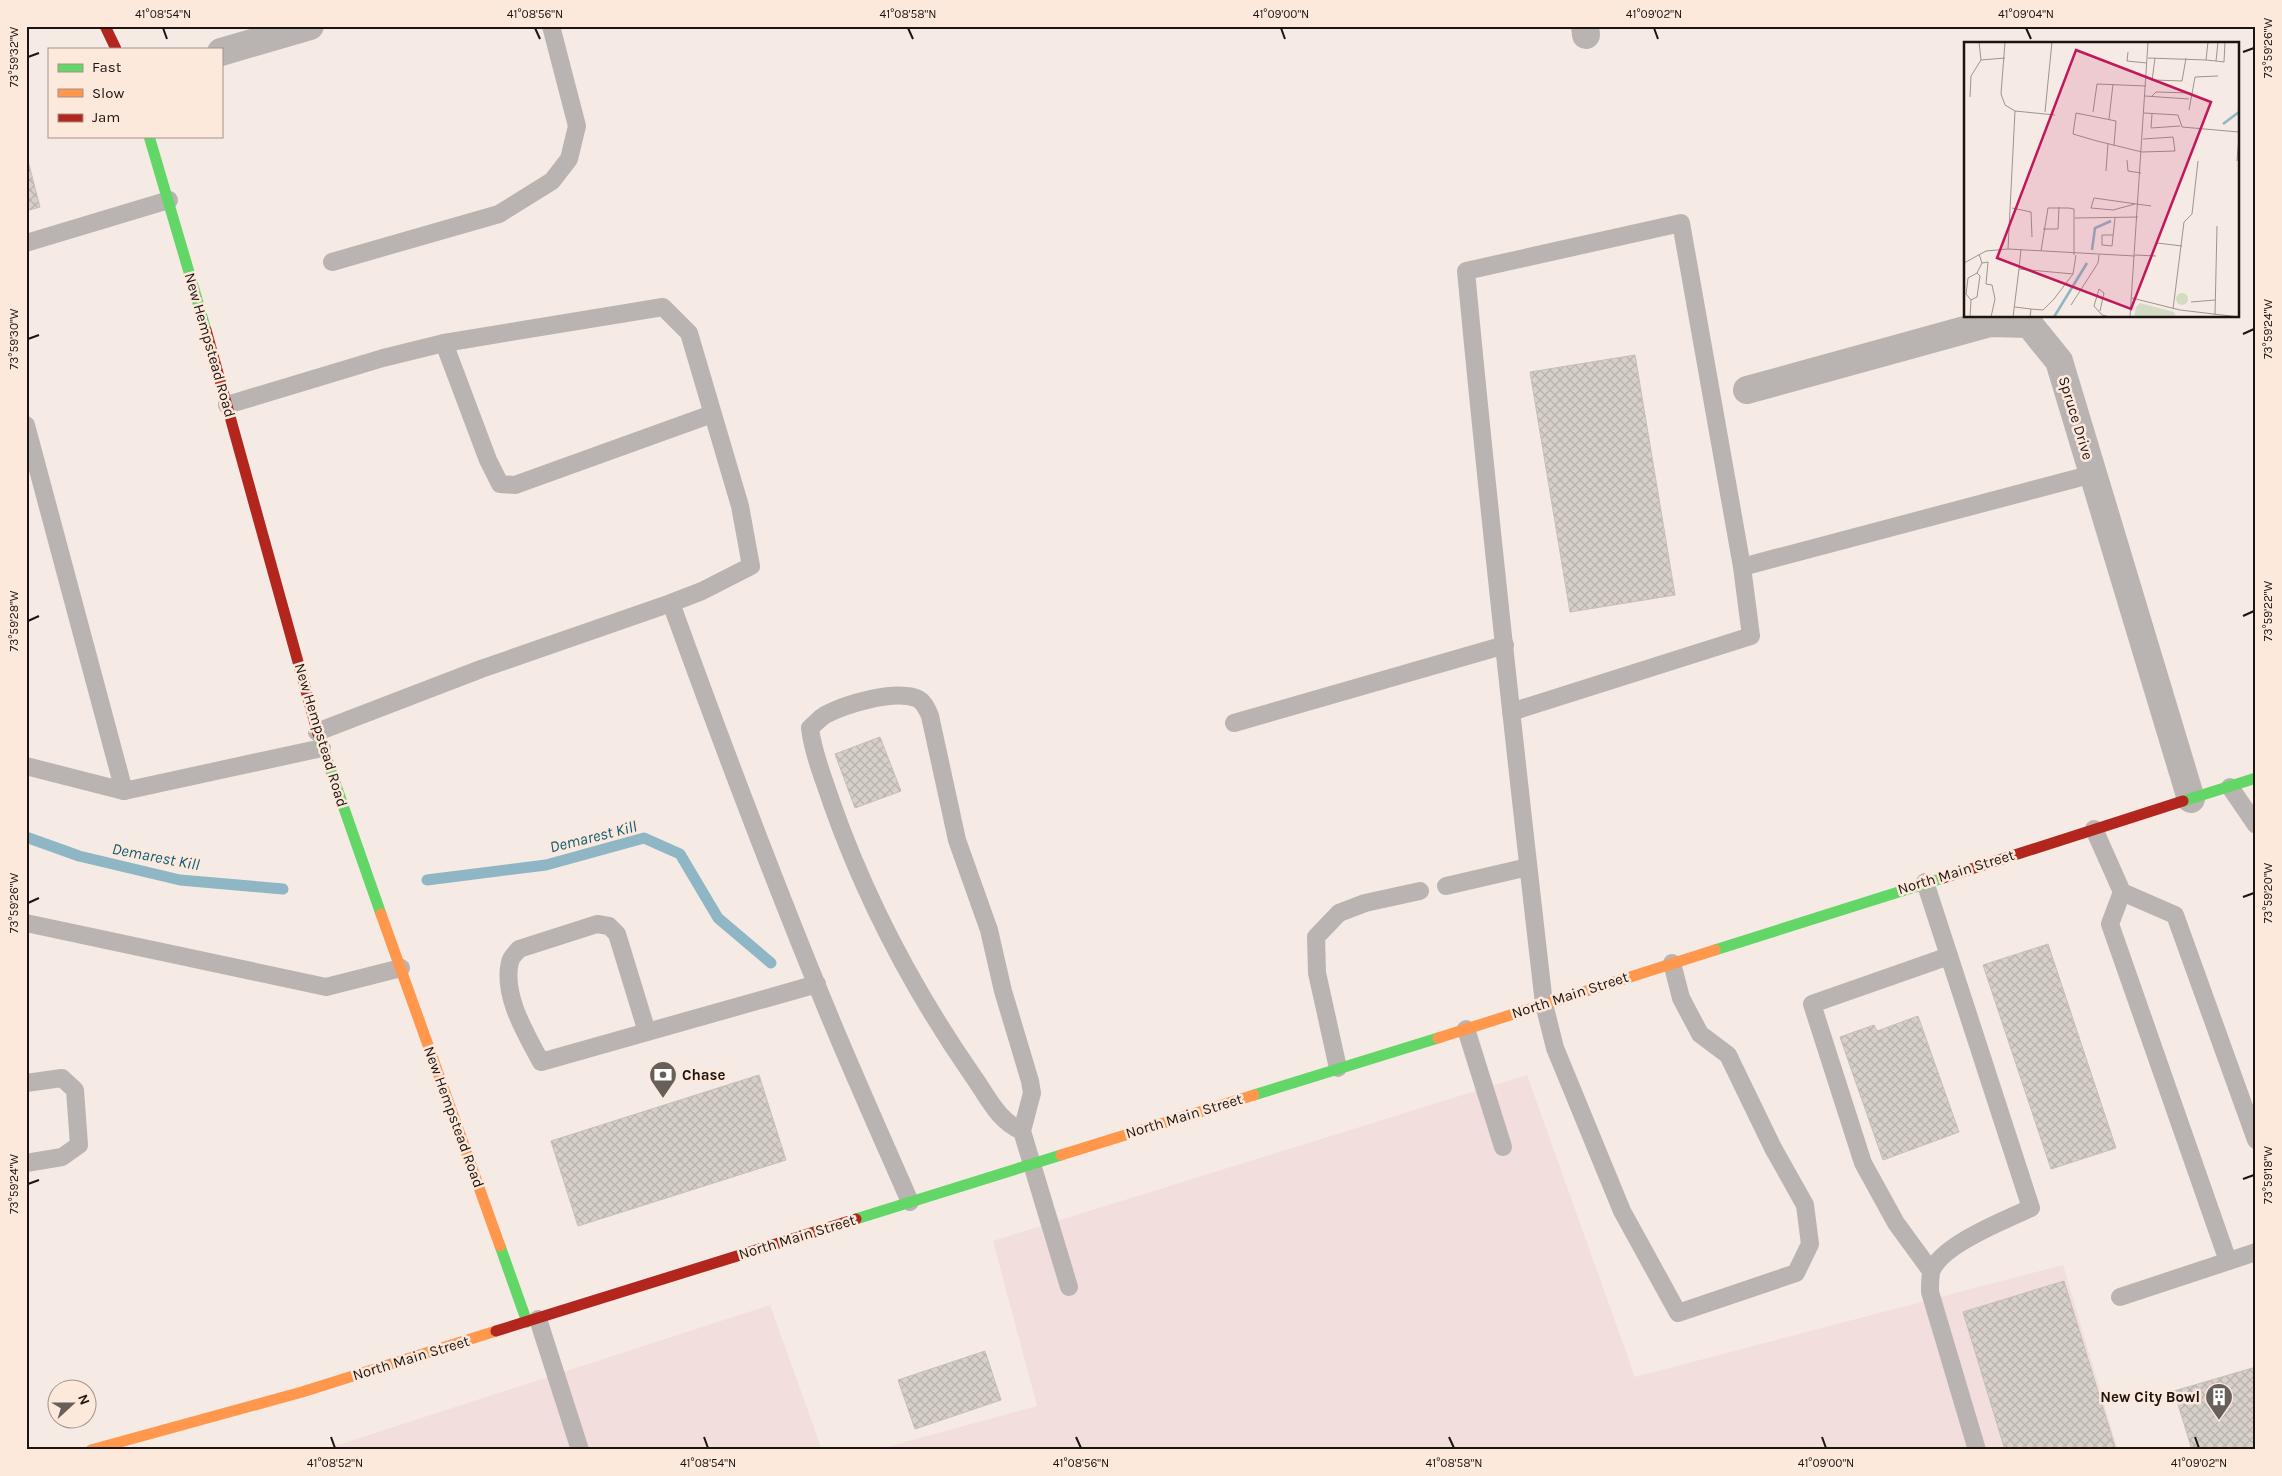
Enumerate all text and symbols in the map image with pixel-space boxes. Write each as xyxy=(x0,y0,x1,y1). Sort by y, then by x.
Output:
text: 41°08'54"N xyxy=(135,7,191,21)
text: 41°08'56"N xyxy=(507,7,563,21)
text: 41°08'58"N xyxy=(880,7,936,21)
text: 41°09'00"N xyxy=(1253,7,1309,21)
text: 41°09'02"N xyxy=(1626,7,1682,21)
text: 41°09'04"N xyxy=(1998,7,2054,21)
text: 73°59'26"W xyxy=(2261,18,2275,78)
text: 73°59'32"W xyxy=(7,26,21,87)
inset map xyxy=(1964,42,2240,318)
legend xyxy=(48,48,222,138)
text: Fast xyxy=(92,58,122,76)
text: Slow xyxy=(92,84,124,102)
text: Jam xyxy=(92,108,120,126)
street label: New Hempstead Road xyxy=(181,271,239,419)
text: 73°59'24"W xyxy=(2261,299,2275,359)
text: 73°59'30"W xyxy=(7,308,21,369)
street label: Spruce Drive xyxy=(2055,374,2097,462)
text: 73°59'22"W xyxy=(2261,581,2275,641)
text: 73°59'28"W xyxy=(7,590,21,651)
street label: New Hempstead Road xyxy=(291,661,351,809)
water label: Demarest Kill xyxy=(548,817,639,856)
water label: Demarest Kill xyxy=(110,839,201,874)
street label: North Main Street xyxy=(1895,846,2017,898)
text: 73°59'20"W xyxy=(2261,862,2275,923)
text: 73°59'26"W xyxy=(7,873,21,933)
street label: North Main Street xyxy=(1510,968,1631,1022)
street label: New Hempstead Road xyxy=(420,1044,488,1190)
bank icon: Chase xyxy=(648,1060,678,1099)
place label: Chase xyxy=(682,1066,726,1084)
street label: North Main Street xyxy=(1123,1090,1245,1142)
text: 73°59'18"W xyxy=(2261,1146,2275,1204)
text: 73°59'24"W xyxy=(7,1154,21,1214)
street label: North Main Street xyxy=(736,1211,858,1263)
street label: North Main Street xyxy=(350,1332,472,1384)
north arrow xyxy=(48,1378,98,1428)
building icon: New City Bowl xyxy=(2204,1382,2234,1421)
place label: New City Bowl xyxy=(2100,1388,2200,1406)
text: N xyxy=(74,1392,93,1407)
text: 41°08'52"N xyxy=(307,1456,363,1470)
text: 41°08'54"N xyxy=(680,1456,736,1470)
text: 41°08'56"N xyxy=(1053,1456,1109,1470)
text: 41°08'58"N xyxy=(1426,1456,1482,1470)
text: 41°09'00"N xyxy=(1798,1456,1854,1470)
text: 41°09'02"N xyxy=(2171,1456,2227,1470)

